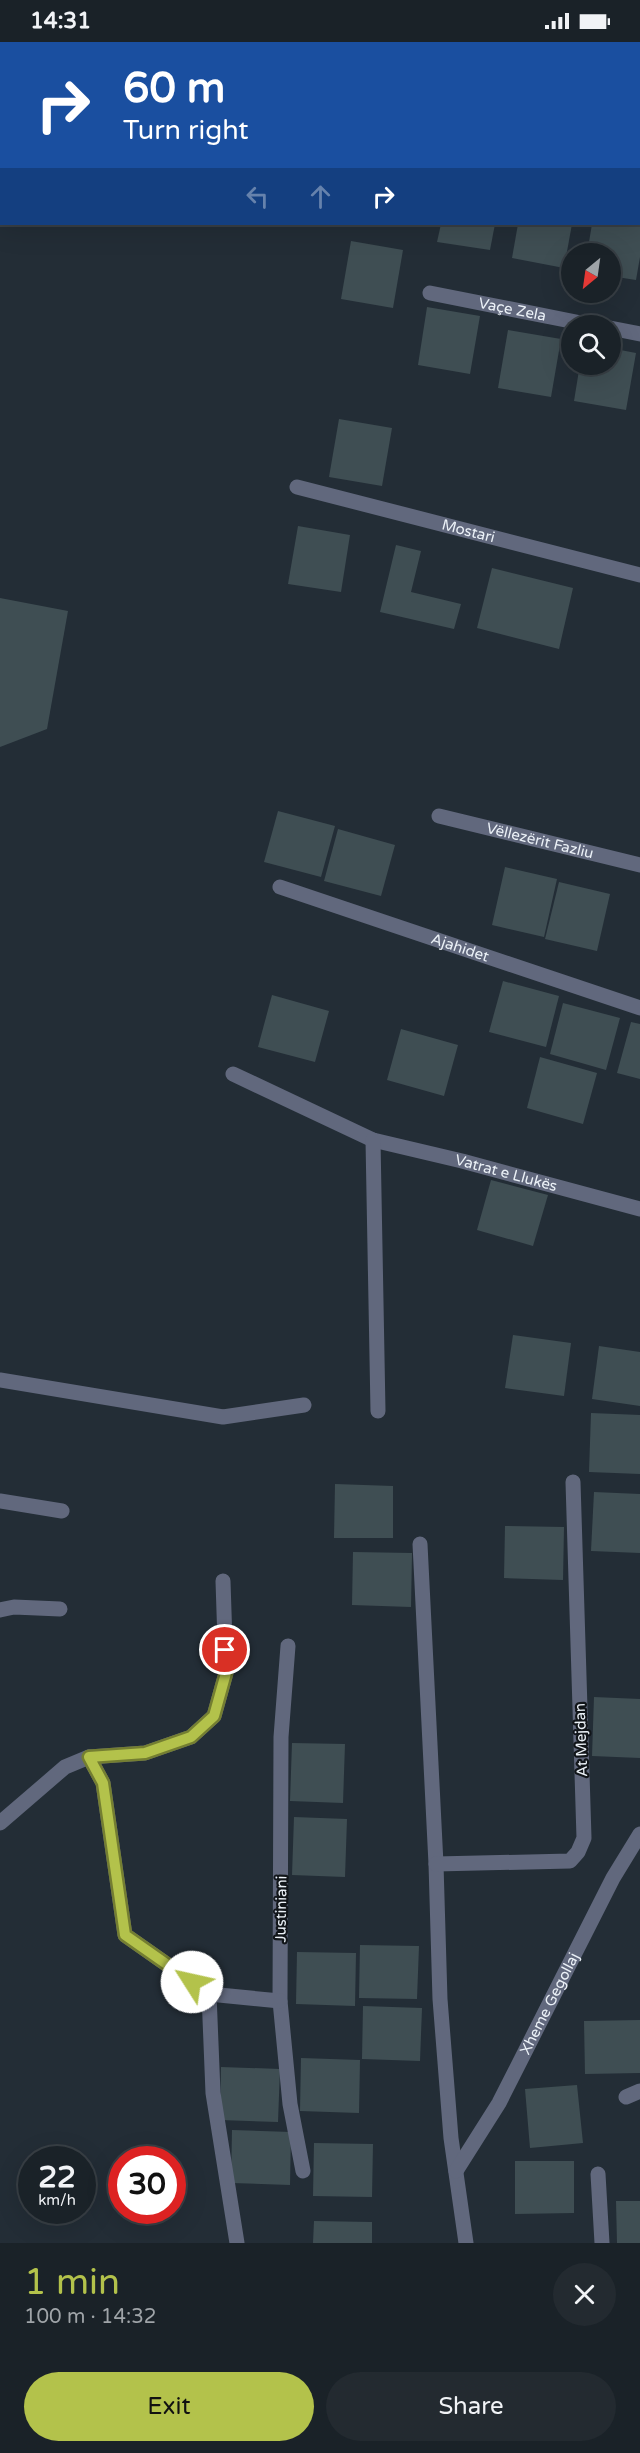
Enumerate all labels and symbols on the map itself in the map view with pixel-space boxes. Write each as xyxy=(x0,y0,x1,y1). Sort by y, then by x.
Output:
north arrow xyxy=(561,243,621,303)
street label: Vaçe Zela xyxy=(477,294,548,325)
street label: Mostari xyxy=(440,516,497,546)
street label: Vëllezërit Fazliu xyxy=(485,819,595,862)
street label: Ajahidet xyxy=(429,929,492,966)
street label: Vatrat e Llukës xyxy=(453,1151,559,1195)
pin xyxy=(199,1624,250,1675)
street label: At Mejdan xyxy=(571,1703,591,1777)
street label: Justiniani xyxy=(271,1875,291,1943)
street label: Xheme Gegollaj xyxy=(516,1949,583,2058)
position arrow xyxy=(160,1950,224,2014)
speed limit sign: 30 xyxy=(108,2146,186,2224)

